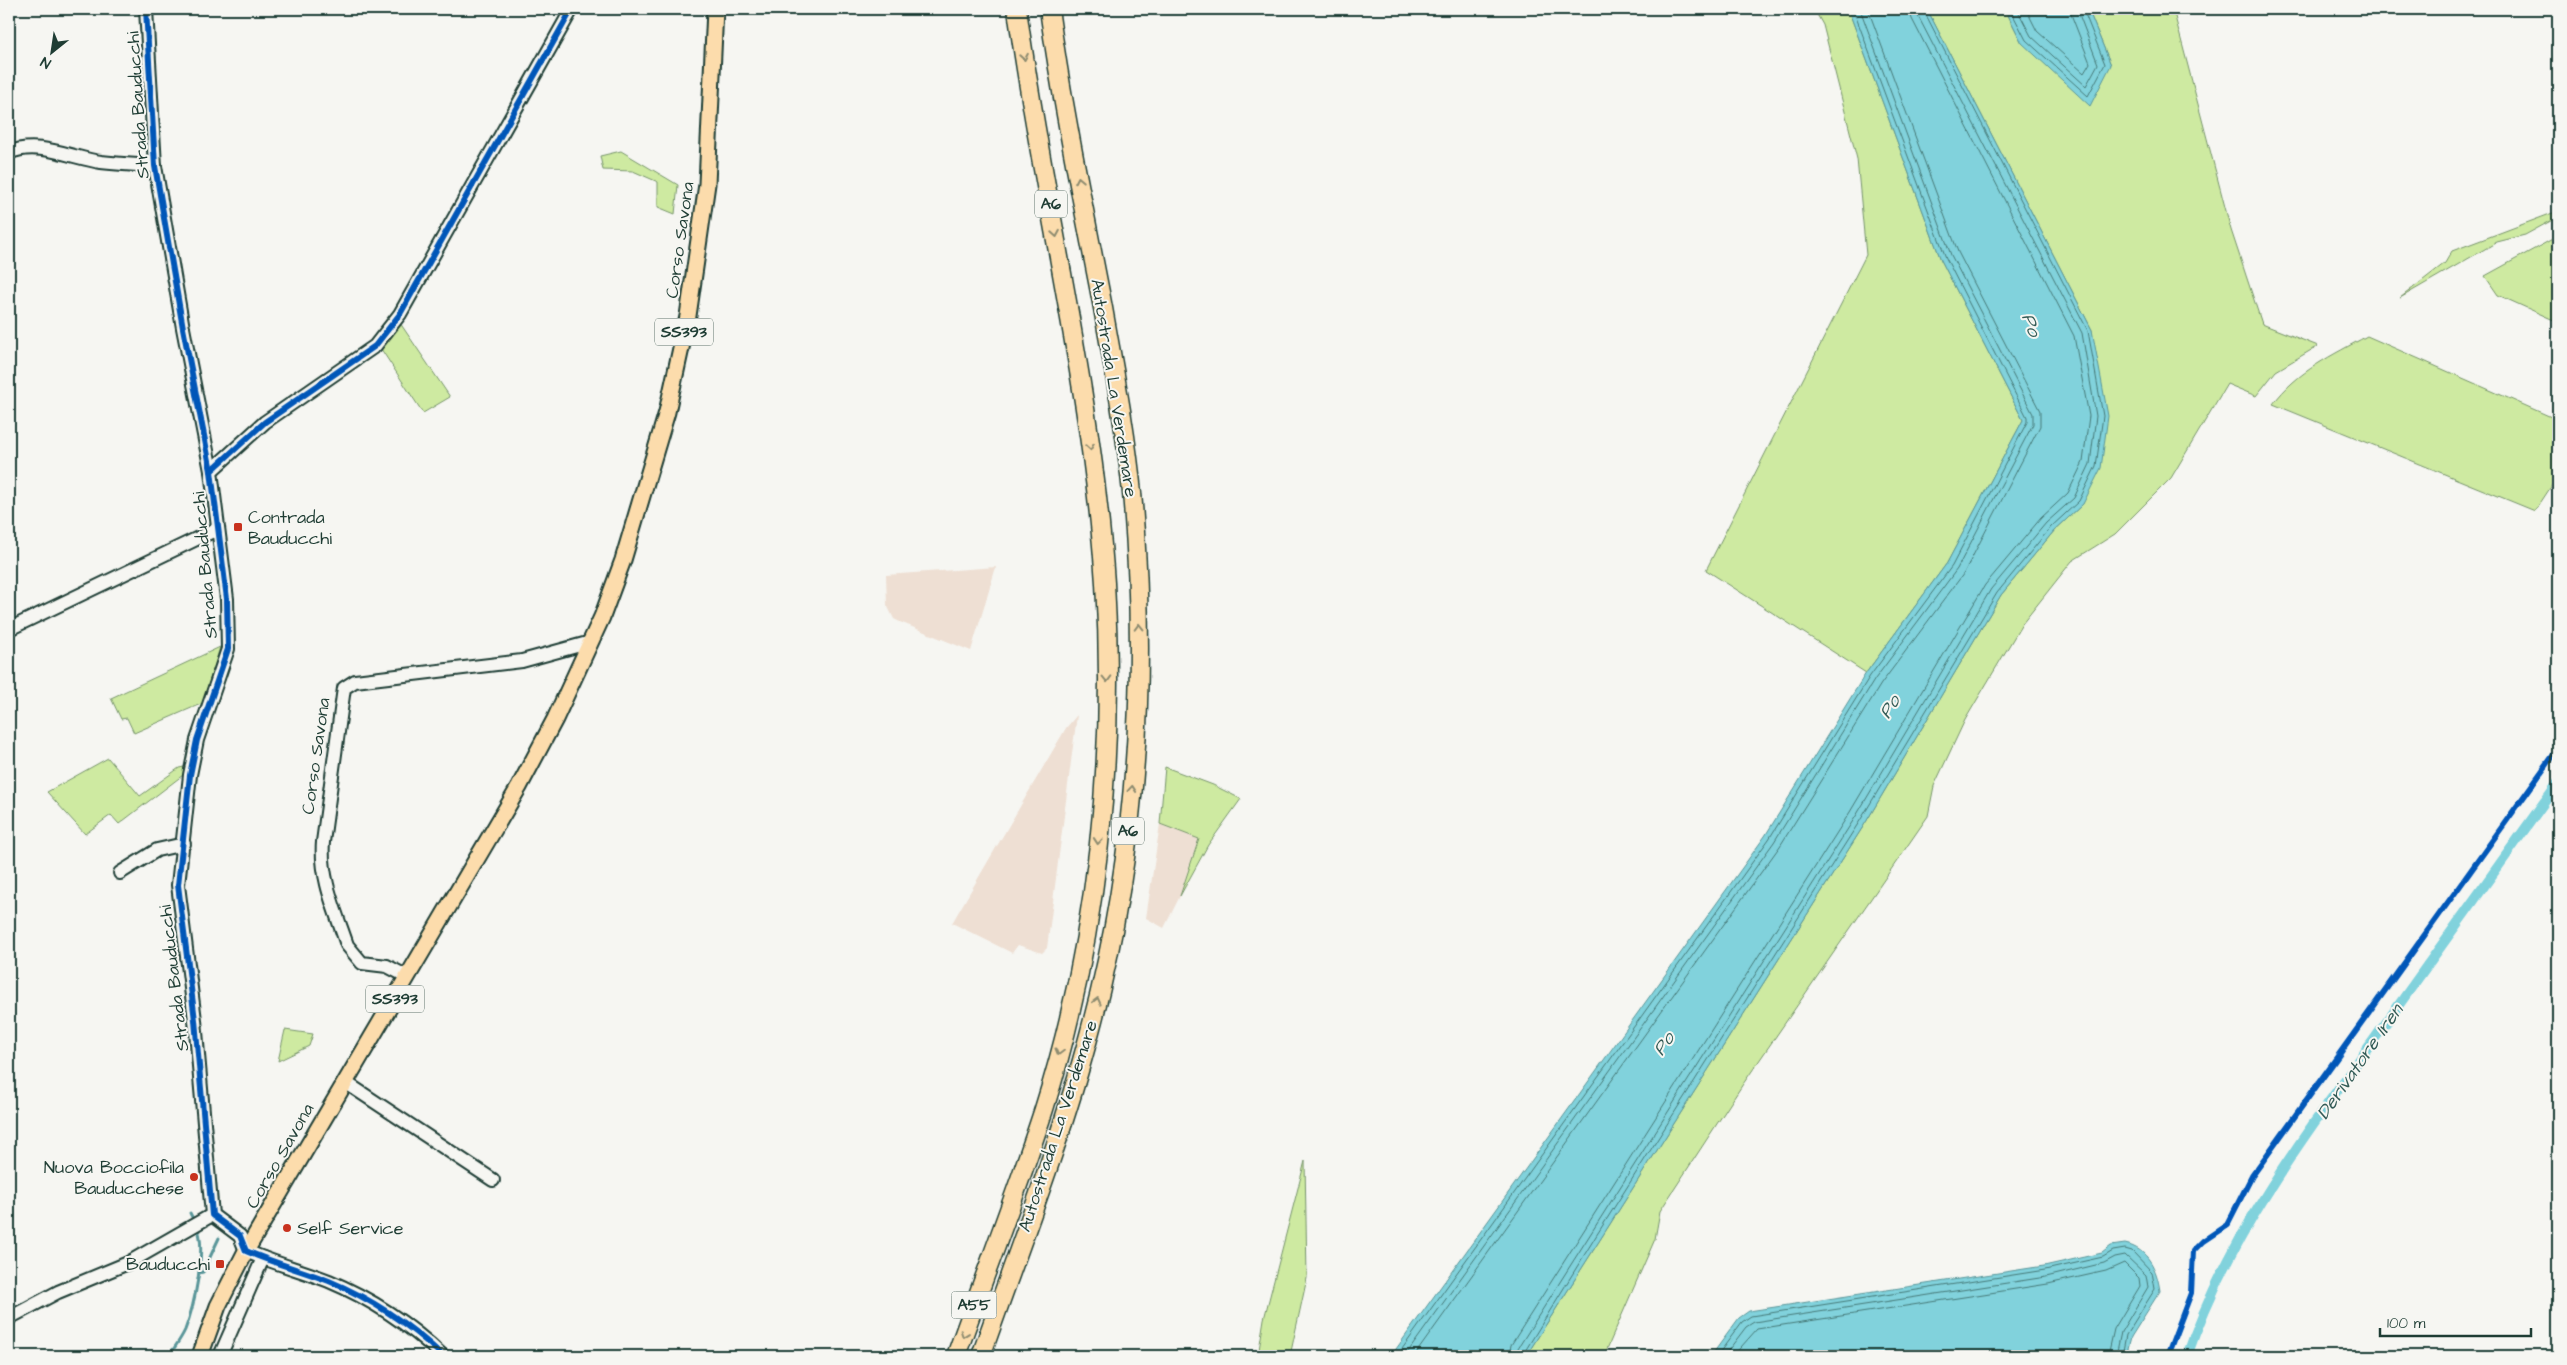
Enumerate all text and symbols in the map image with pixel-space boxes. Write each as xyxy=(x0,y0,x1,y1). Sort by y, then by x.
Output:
north arrow xyxy=(28,28,78,78)
street label: Strada Bauducchi xyxy=(120,30,156,179)
text: N xyxy=(37,51,55,73)
one-way arrow xyxy=(1019,53,1029,61)
one-way arrow xyxy=(1074,176,1084,185)
street label: Corso Savona xyxy=(659,180,701,300)
road number: A6 xyxy=(1035,190,1067,218)
one-way arrow xyxy=(1051,230,1061,239)
street label: Autostrada La Verdemare xyxy=(1084,277,1144,499)
water label: Po xyxy=(2014,310,2048,342)
road number: SS393 xyxy=(655,318,713,346)
one-way arrow xyxy=(1085,443,1095,451)
street label: Strada Bauducchi xyxy=(186,490,224,640)
place label: Contrada Bauducchi xyxy=(248,505,332,551)
marker: Contrada Bauducchi xyxy=(232,521,244,533)
one-way arrow xyxy=(1134,623,1144,630)
one-way arrow xyxy=(1102,675,1112,683)
water label: Po xyxy=(1873,689,1908,724)
street label: Corso Savona xyxy=(295,696,337,816)
one-way arrow xyxy=(1126,785,1137,793)
road number: A6 xyxy=(1112,818,1144,844)
one-way arrow xyxy=(1093,837,1104,845)
street label: Strada Bauducchi xyxy=(153,903,195,1053)
road number: SS393 xyxy=(366,986,424,1012)
one-way arrow xyxy=(1092,997,1102,1005)
water label: Derivatore Iren xyxy=(2310,998,2411,1125)
street label: Autostrada La Verdemare xyxy=(1012,1017,1104,1235)
water label: Po xyxy=(1646,1026,1682,1061)
one-way arrow xyxy=(1054,1048,1065,1056)
street label: Corso Savona xyxy=(240,1099,320,1213)
place label: Nuova Bocciofila Bauducchese xyxy=(44,1155,184,1201)
marker: Nuova Bocciofila Bauducchese xyxy=(188,1171,200,1183)
place label: Self Service xyxy=(297,1216,404,1241)
marker: Self Service xyxy=(281,1222,293,1234)
place label: Bauducchi xyxy=(126,1252,210,1277)
marker: Bauducchi xyxy=(214,1258,226,1270)
road number: A55 xyxy=(952,1292,996,1318)
scale bar xyxy=(2380,1305,2531,1337)
text: 100 m xyxy=(2387,1313,2426,1334)
one-way arrow xyxy=(960,1329,970,1337)

